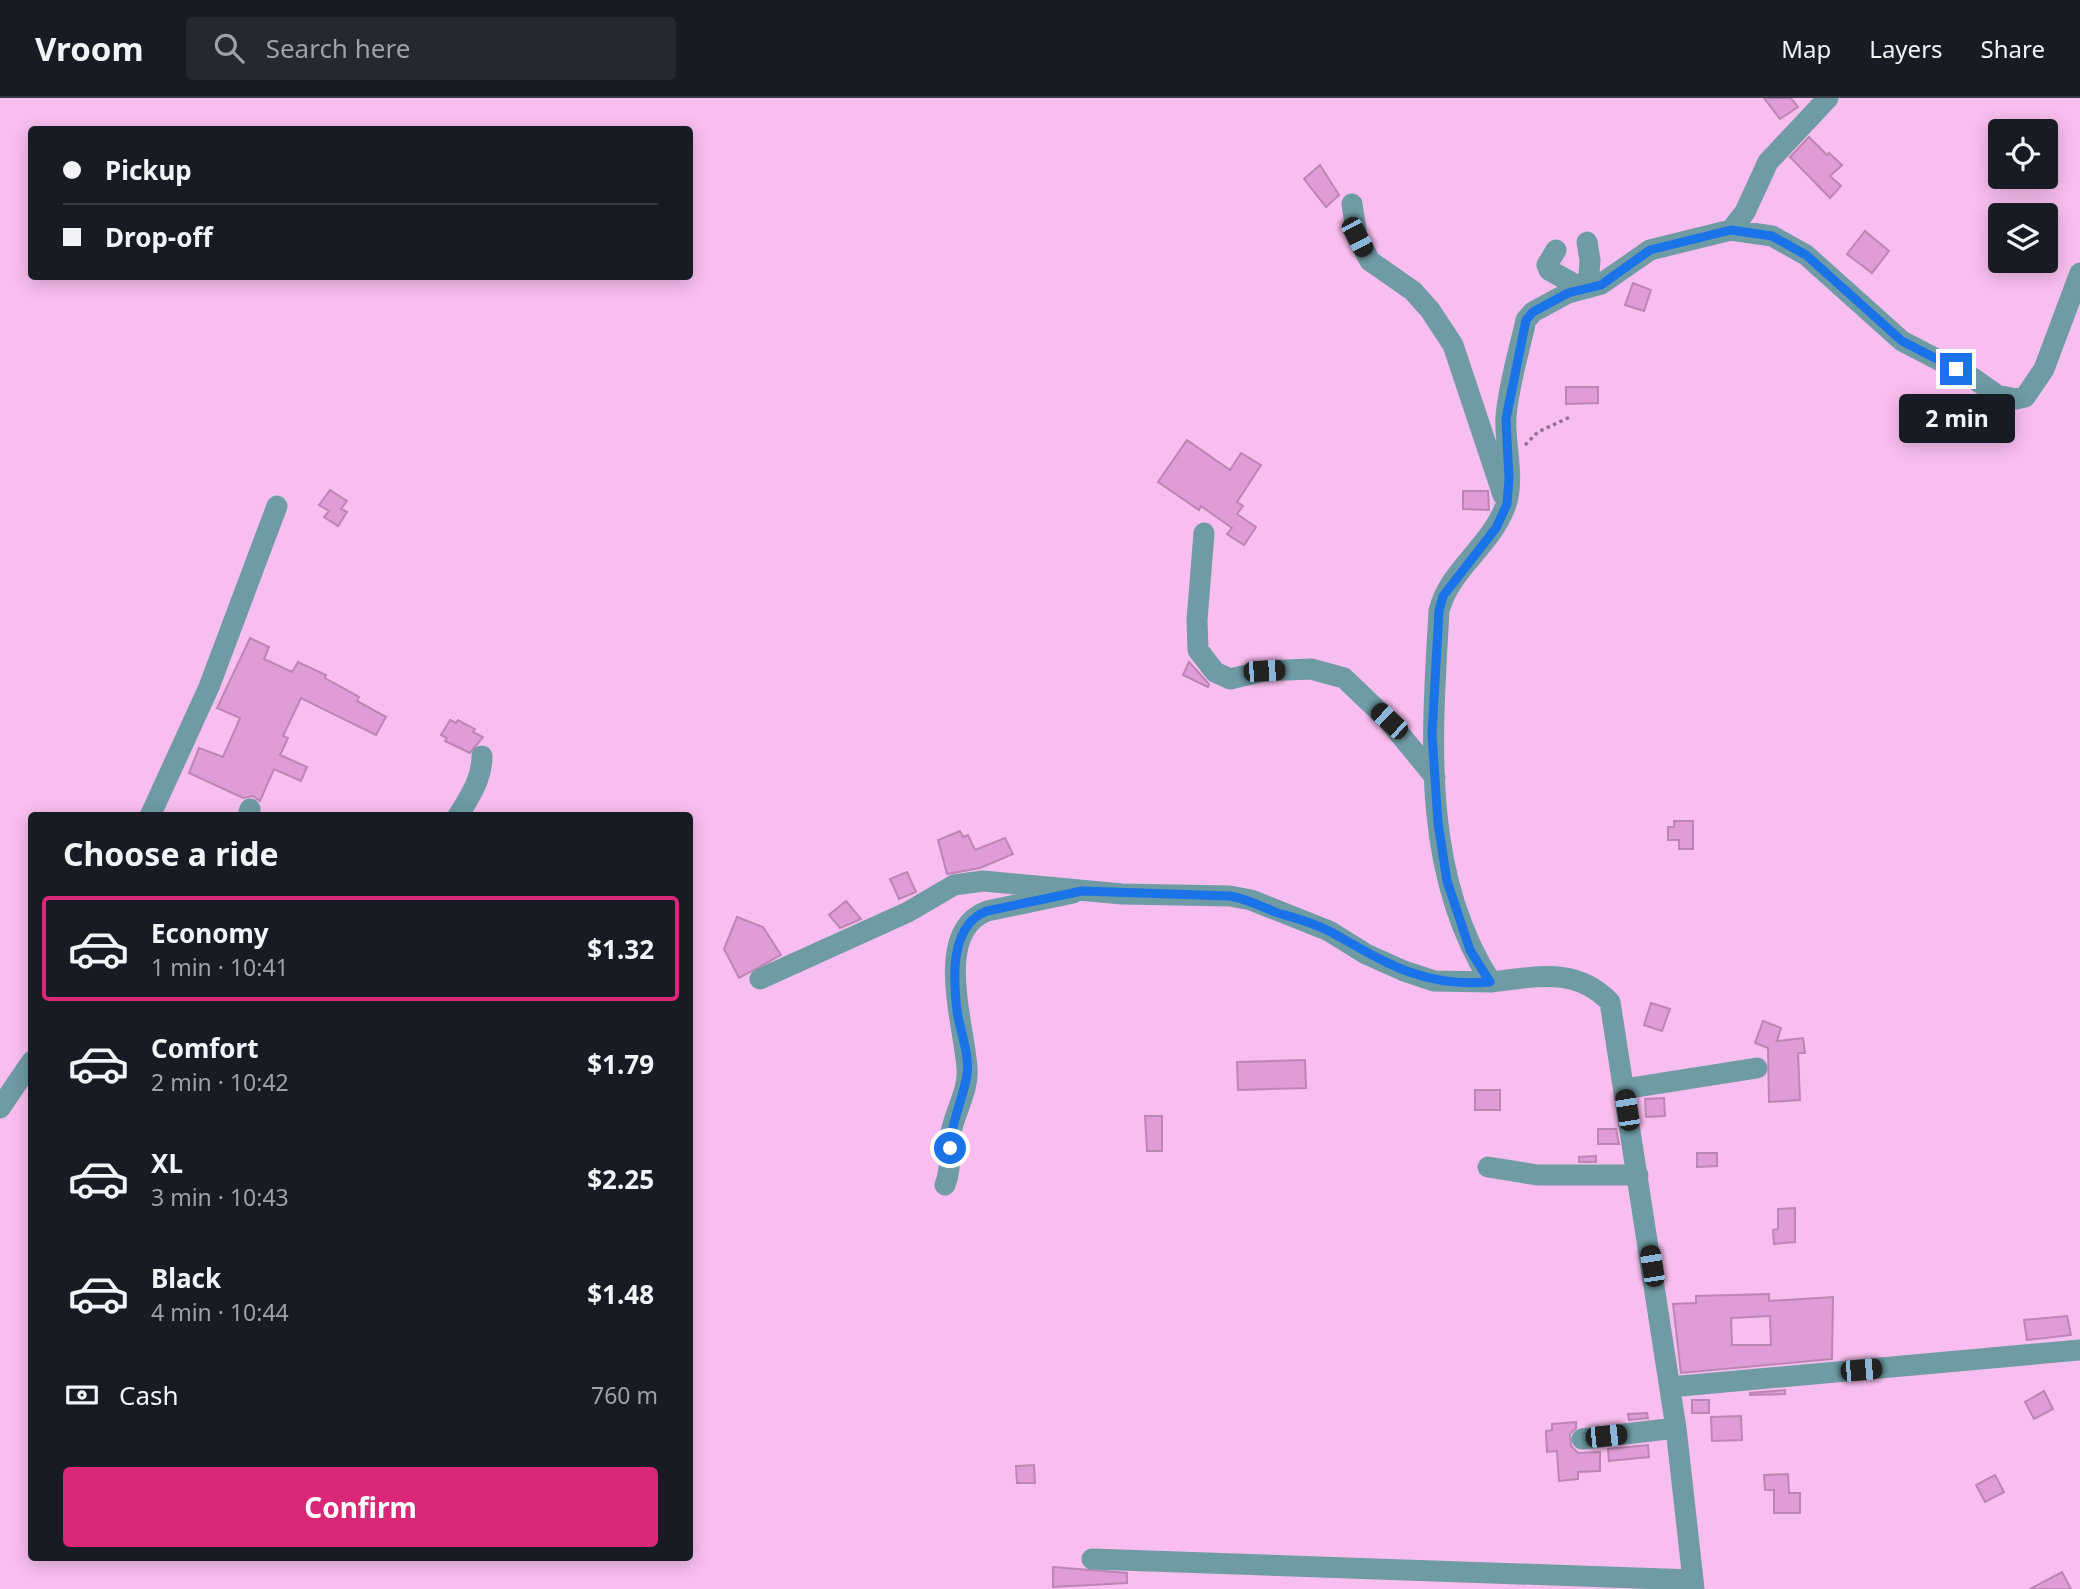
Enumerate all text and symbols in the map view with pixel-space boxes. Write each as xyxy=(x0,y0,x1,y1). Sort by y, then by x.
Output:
search box xyxy=(186,17,676,80)
text: Vroom xyxy=(35,26,144,71)
icon: search xyxy=(210,29,248,67)
text: Search here xyxy=(266,30,410,66)
text: Map xyxy=(1781,32,1831,65)
text: Layers xyxy=(1869,32,1943,65)
text: Share xyxy=(1981,32,2045,65)
map controls xyxy=(1988,119,2058,273)
button: locate xyxy=(1988,119,2058,189)
text: Pickup xyxy=(105,152,192,188)
button: layers xyxy=(1988,203,2058,273)
car xyxy=(1338,214,1377,260)
text: Drop-off xyxy=(105,219,212,255)
route end xyxy=(1940,353,1972,385)
callout: 2 min xyxy=(1898,394,2014,442)
text: 2 min xyxy=(1925,402,1989,434)
car xyxy=(1243,659,1286,683)
car xyxy=(1367,699,1412,743)
text: Choose a ride xyxy=(63,832,279,875)
text: Economy xyxy=(151,915,269,951)
icon: car xyxy=(67,917,130,980)
text: $1.32 xyxy=(587,931,654,967)
text: 1 min · 10:41 xyxy=(151,951,289,983)
text: Comfort xyxy=(151,1030,259,1066)
icon: car xyxy=(67,1032,130,1095)
text: $1.79 xyxy=(587,1046,654,1082)
text: 2 min · 10:42 xyxy=(151,1066,289,1098)
car xyxy=(1614,1088,1641,1132)
route start xyxy=(934,1132,966,1164)
text: XL xyxy=(151,1145,183,1181)
icon: car xyxy=(67,1147,130,1210)
text: $2.25 xyxy=(587,1161,654,1197)
text: 3 min · 10:43 xyxy=(151,1181,289,1213)
car xyxy=(1639,1244,1666,1288)
text: Black xyxy=(151,1260,221,1296)
icon: car xyxy=(67,1262,130,1325)
text: $1.48 xyxy=(587,1276,654,1312)
text: 4 min · 10:44 xyxy=(151,1296,289,1328)
car xyxy=(1840,1358,1883,1382)
icon: cash xyxy=(63,1376,101,1414)
text: Cash xyxy=(119,1377,179,1413)
text: 760 m xyxy=(591,1379,658,1411)
car xyxy=(1585,1423,1628,1449)
button: Confirm xyxy=(63,1467,658,1547)

